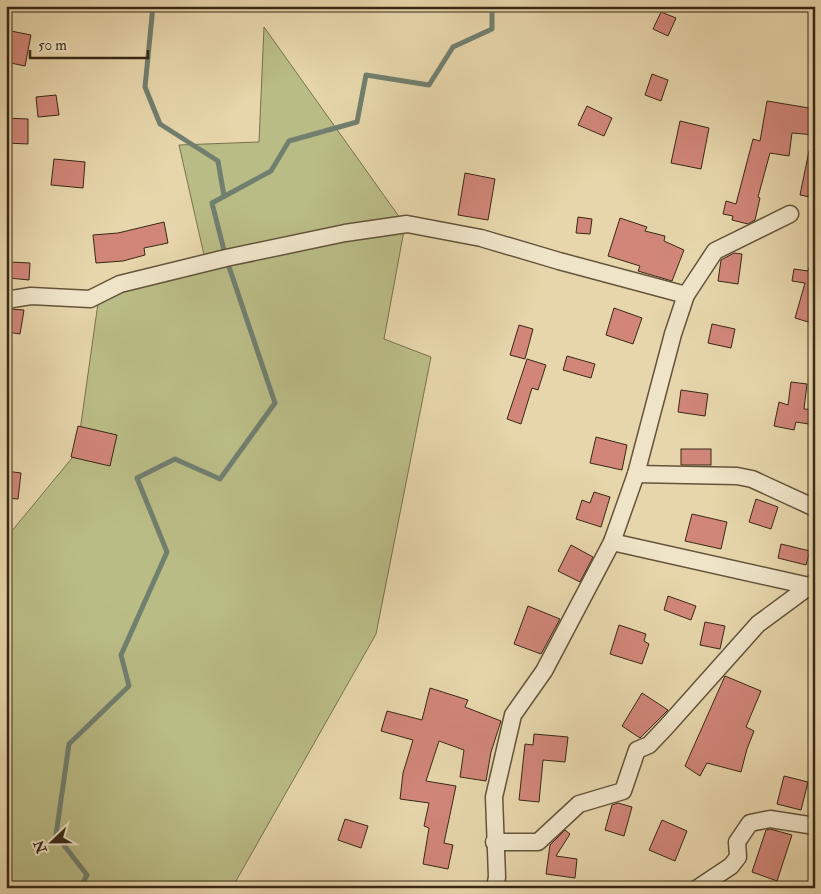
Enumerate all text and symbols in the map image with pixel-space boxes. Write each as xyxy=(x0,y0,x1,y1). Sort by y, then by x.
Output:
scale bar xyxy=(30,28,148,60)
text: 50 m xyxy=(38,36,67,55)
north arrow xyxy=(28,816,78,866)
text: N xyxy=(30,837,51,857)

